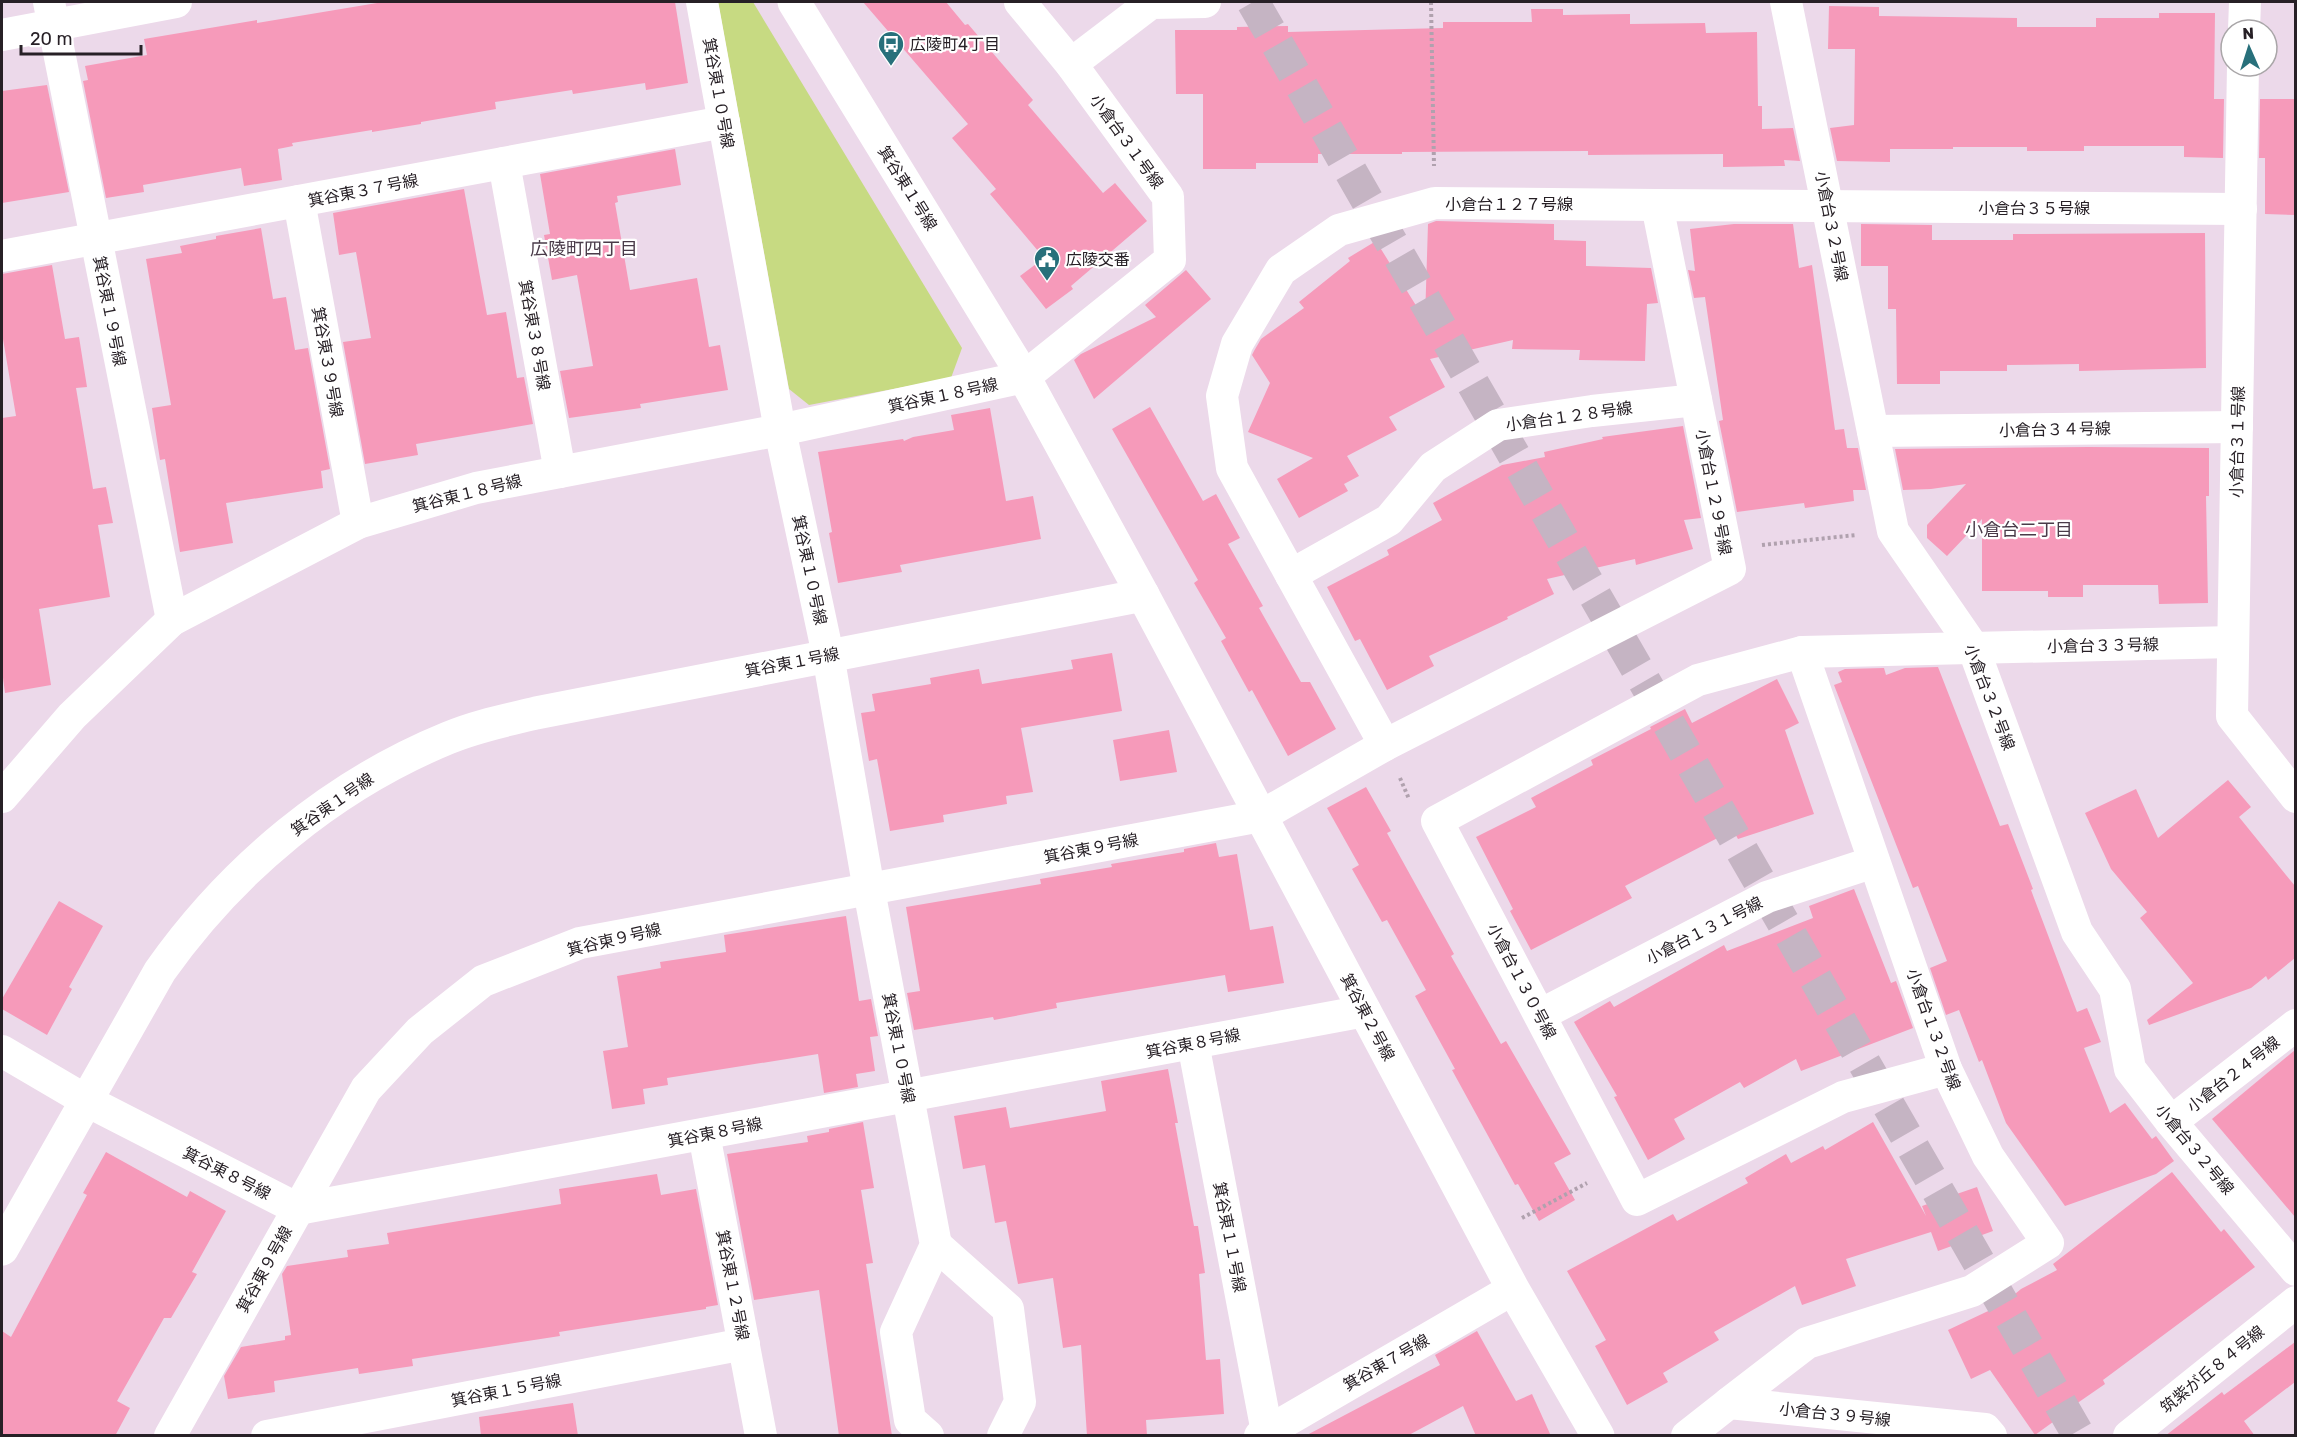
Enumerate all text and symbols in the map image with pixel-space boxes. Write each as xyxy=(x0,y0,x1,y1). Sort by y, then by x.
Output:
scale bar xyxy=(21,18,141,56)
north arrow xyxy=(2219,18,2279,78)
text: N xyxy=(2242,24,2254,43)
text: 20 m xyxy=(30,28,72,50)
bus stop icon: 広陵町4丁目 xyxy=(876,29,906,67)
place label: 広陵町4丁目 xyxy=(910,35,1000,54)
street label: 箕谷東１０号線 xyxy=(699,36,738,150)
street label: 小倉台３１号線 xyxy=(1086,90,1167,192)
street label: 箕谷東１号線 xyxy=(874,143,941,234)
street label: 小倉台３２号線 xyxy=(1811,169,1852,283)
street label: 箕谷東３７号線 xyxy=(306,170,420,211)
street label: 小倉台１２７号線 xyxy=(1445,195,1573,214)
street label: 小倉台３５号線 xyxy=(1978,199,2090,218)
district label: 広陵町四丁目 xyxy=(530,238,638,260)
public building icon: 広陵交番 xyxy=(1032,244,1062,282)
place label: 広陵交番 xyxy=(1066,250,1130,269)
street label: 箕谷東１９号線 xyxy=(89,254,130,368)
street label: 箕谷東３８号線 xyxy=(515,278,554,392)
street label: 箕谷東３９号線 xyxy=(308,305,347,419)
street label: 箕谷東１８号線 xyxy=(886,375,1000,416)
street label: 小倉台３１号線 xyxy=(2227,386,2248,498)
street label: 小倉台１２８号線 xyxy=(1504,398,1634,435)
street label: 小倉台３４号線 xyxy=(1999,419,2111,440)
street label: 小倉台１２９号線 xyxy=(1692,427,1735,557)
street label: 箕谷東１８号線 xyxy=(410,471,524,516)
street label: 箕谷東１０号線 xyxy=(789,513,830,627)
district label: 小倉台二丁目 xyxy=(1965,519,2073,541)
street label: 小倉台３３号線 xyxy=(2047,635,2159,656)
street label: 小倉台３２号線 xyxy=(1961,641,2018,753)
street label: 箕谷東１号線 xyxy=(743,644,841,681)
street label: 箕谷東１号線 xyxy=(288,769,377,840)
street label: 箕谷東９号線 xyxy=(1042,830,1140,867)
street label: 小倉台１３１号線 xyxy=(1643,893,1766,968)
street label: 箕谷東９号線 xyxy=(565,919,663,960)
street label: 小倉台１３０号線 xyxy=(1483,920,1560,1042)
street label: 小倉台１３２号線 xyxy=(1903,966,1964,1093)
street label: 箕谷東２号線 xyxy=(1337,970,1398,1064)
street label: 箕谷東１０号線 xyxy=(878,991,919,1105)
street label: 箕谷東８号線 xyxy=(1144,1025,1242,1062)
street label: 小倉台２４号線 xyxy=(2183,1032,2283,1116)
street label: 小倉台３２号線 xyxy=(2151,1100,2238,1198)
street label: 箕谷東８号線 xyxy=(666,1114,764,1151)
street label: 箕谷東８号線 xyxy=(180,1143,274,1204)
street label: 箕谷東１１号線 xyxy=(1209,1180,1250,1294)
street label: 箕谷東９号線 xyxy=(233,1223,296,1316)
street label: 箕谷東１２号線 xyxy=(712,1228,753,1342)
street label: 筑紫が丘８４号線 xyxy=(2157,1322,2268,1417)
street label: 箕谷東７号線 xyxy=(1340,1330,1433,1395)
street label: 箕谷東１５号線 xyxy=(449,1370,563,1411)
street label: 小倉台３９号線 xyxy=(1778,1399,1892,1430)

